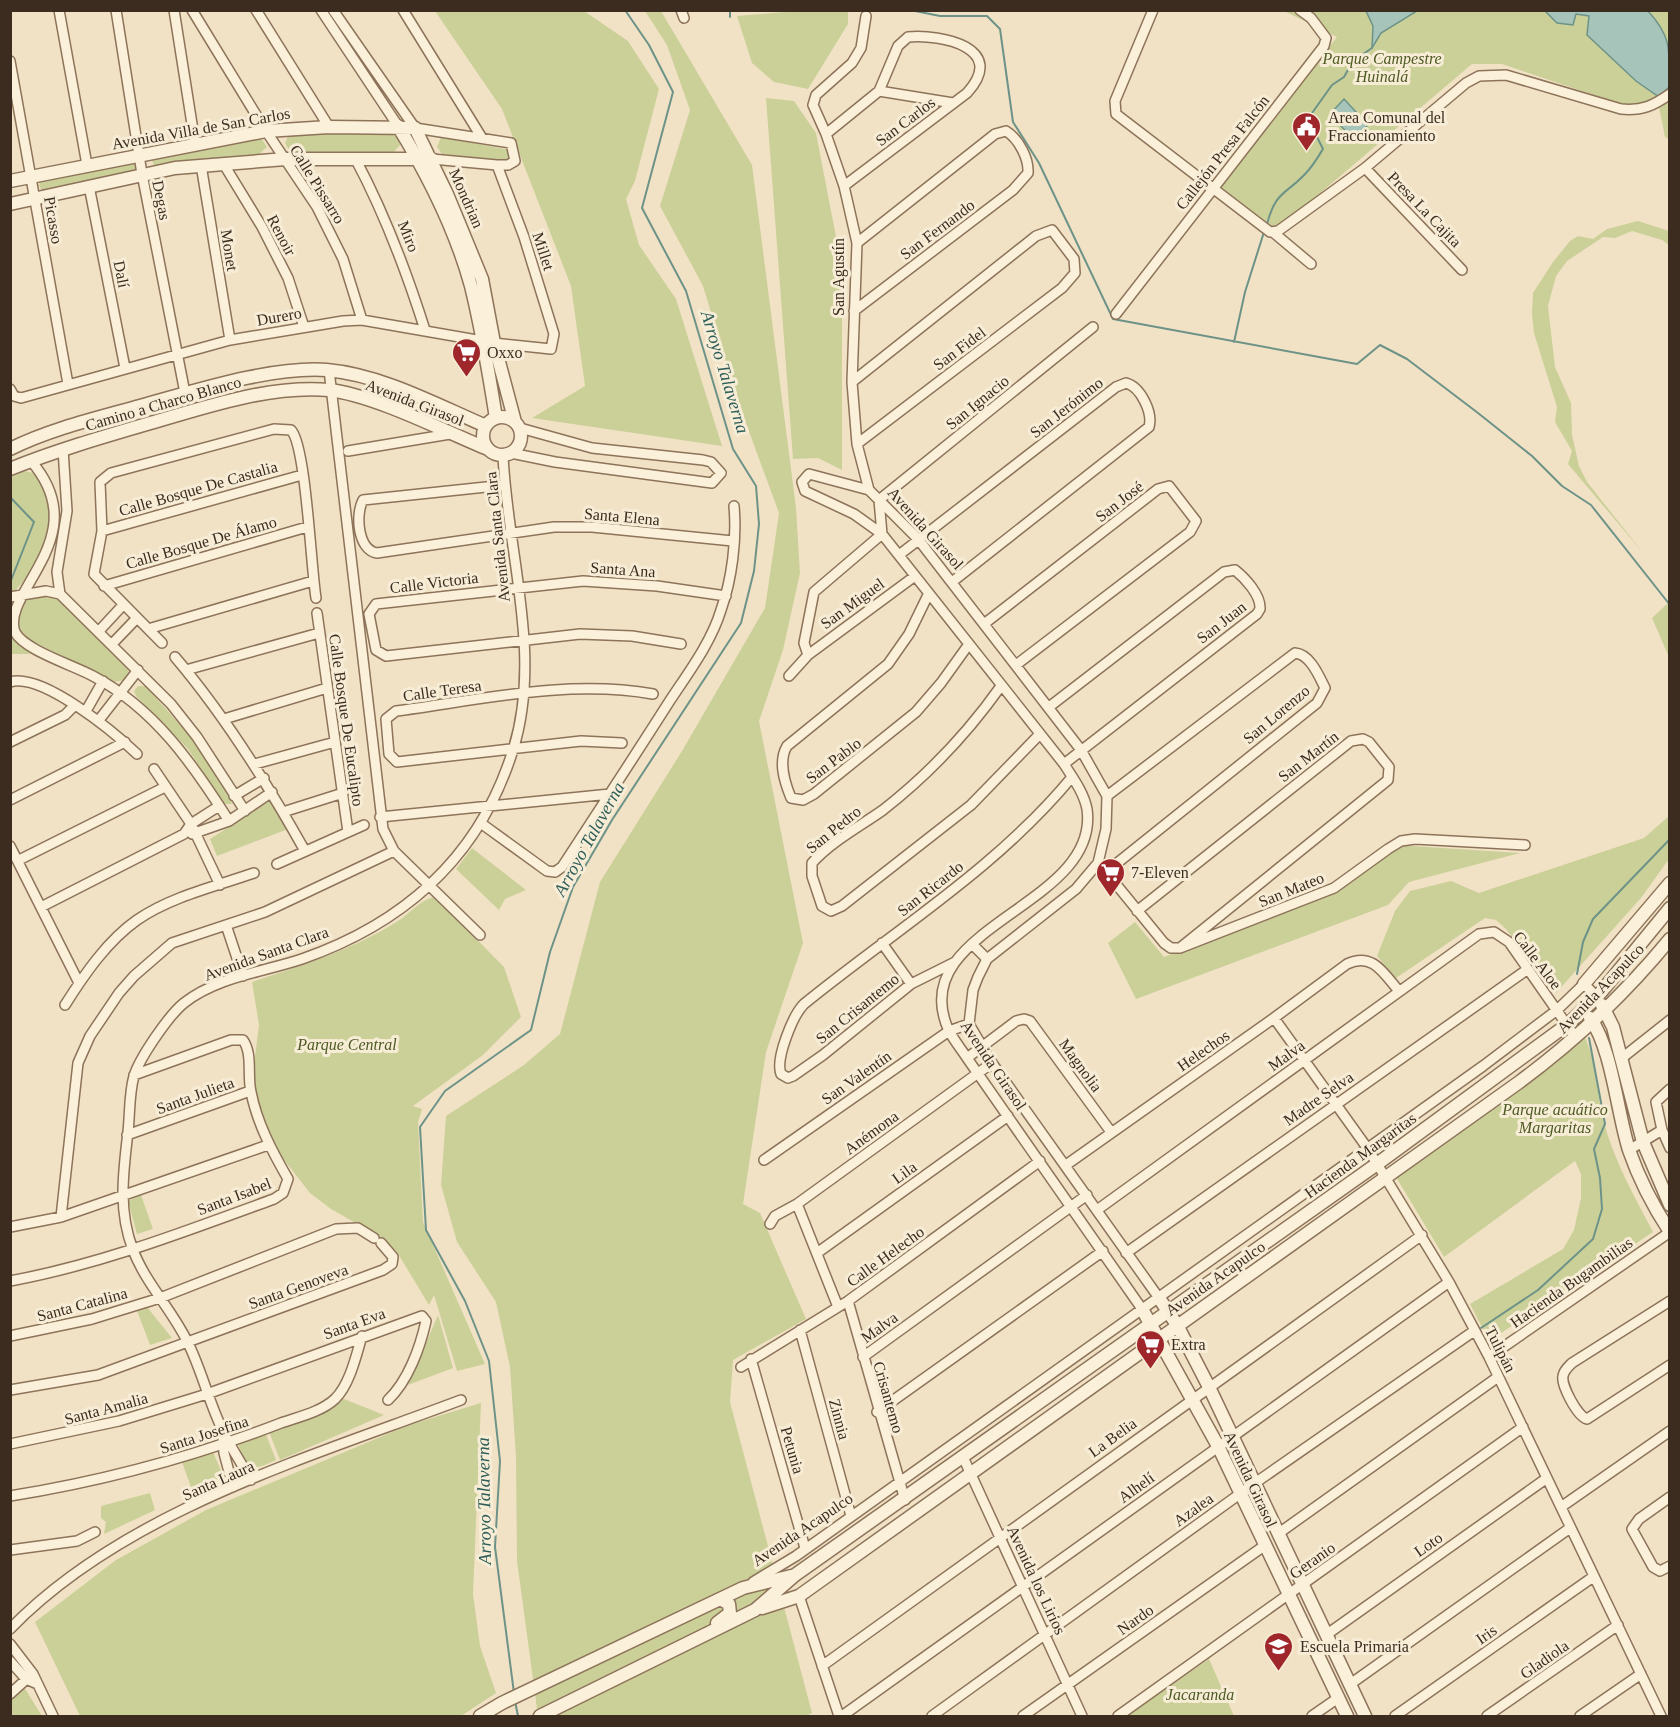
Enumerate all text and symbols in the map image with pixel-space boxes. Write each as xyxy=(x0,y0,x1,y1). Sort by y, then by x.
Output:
park label: Parque Campestre Huinalá xyxy=(1321,50,1442,85)
street label: Callejón Presa Falcón xyxy=(1172,92,1273,213)
street label: San Carlos xyxy=(872,94,938,149)
street label: Avenida Villa de San Carlos xyxy=(111,104,292,153)
place label: Area Comunal del Fraccionamiento xyxy=(1328,109,1446,144)
public building icon: Area Comunal del Fraccionamiento xyxy=(1291,110,1323,152)
street label: Calle Pissarro xyxy=(287,142,348,227)
street label: Mondrian xyxy=(446,166,487,230)
street label: Presa La Cajita xyxy=(1384,168,1465,251)
street label: Degas xyxy=(148,179,174,222)
street label: Picasso xyxy=(41,195,66,245)
street label: San Fernando xyxy=(897,196,978,263)
street label: Renoir xyxy=(264,212,300,259)
street label: Miro xyxy=(395,218,422,254)
street label: Monet xyxy=(218,228,241,273)
street label: Millet xyxy=(529,230,558,273)
street label: San Agustín xyxy=(830,238,848,316)
street label: Dalí xyxy=(111,259,133,290)
street label: Durero xyxy=(255,304,303,329)
water label: Arroyo Talaverna xyxy=(697,307,753,436)
street label: San Fidel xyxy=(930,323,989,374)
supermarket icon: Oxxo xyxy=(450,336,482,378)
place label: Oxxo xyxy=(487,344,523,361)
street label: San Ignacio xyxy=(942,372,1013,434)
street label: Camino a Charco Blanco xyxy=(83,373,243,434)
street label: San Jerónimo xyxy=(1027,374,1106,441)
street label: Avenida Girasol xyxy=(363,376,467,429)
street label: Calle Bosque De Castalia xyxy=(117,458,280,520)
street label: Avenida Santa Clara xyxy=(482,471,513,603)
street label: San José xyxy=(1092,478,1146,525)
street label: Avenida Girasol xyxy=(884,484,967,573)
street label: Santa Elena xyxy=(583,505,661,528)
street label: Calle Bosque De Álamo xyxy=(124,512,279,573)
street label: Santa Ana xyxy=(590,559,656,580)
street label: Calle Victoria xyxy=(389,569,479,596)
street label: San Miguel xyxy=(817,574,888,633)
street label: San Juan xyxy=(1193,598,1249,647)
street label: Calle Bosque De Eucalipto xyxy=(325,633,367,807)
street label: Calle Teresa xyxy=(402,677,482,704)
street label: San Lorenzo xyxy=(1240,682,1313,747)
street label: San Martín xyxy=(1275,728,1342,785)
street label: San Pablo xyxy=(802,734,864,787)
water label: Arroyo Talaverna xyxy=(549,779,629,900)
street label: San Pedro xyxy=(803,802,864,857)
supermarket icon: 7-Eleven xyxy=(1094,856,1126,898)
street label: San Ricardo xyxy=(894,857,967,919)
place label: 7-Eleven xyxy=(1131,864,1189,881)
street label: San Mateo xyxy=(1256,869,1326,910)
street label: Avenida Santa Clara xyxy=(202,923,331,984)
street label: Calle Aloe xyxy=(1510,928,1565,993)
street label: Avenida Acapulco xyxy=(1553,940,1648,1037)
street label: San Crisantemo xyxy=(812,970,902,1047)
street label: Avenida Girasol xyxy=(957,1017,1030,1114)
street label: Helechos xyxy=(1174,1026,1233,1074)
street label: Magnolia xyxy=(1055,1035,1105,1096)
park label: Parque Central xyxy=(296,1036,397,1054)
street label: Malva xyxy=(1265,1037,1308,1074)
street label: San Valentín xyxy=(818,1047,894,1108)
street label: Madre Selva xyxy=(1280,1068,1356,1129)
street label: Santa Julieta xyxy=(154,1074,236,1117)
park label: Parque acuático Margaritas xyxy=(1501,1101,1608,1137)
street label: Anémona xyxy=(841,1107,901,1158)
street label: Hacienda Margaritas xyxy=(1301,1109,1420,1202)
street label: Lila xyxy=(889,1158,920,1187)
street label: Santa Isabel xyxy=(195,1174,274,1218)
street label: Calle Helecho xyxy=(843,1223,927,1290)
street label: Hacienda Bugambilias xyxy=(1507,1234,1636,1332)
street label: Avenida Acapulco xyxy=(1162,1238,1269,1320)
street label: Santa Genoveva xyxy=(246,1261,350,1312)
street label: Santa Catalina xyxy=(35,1284,129,1325)
street label: Santa Eva xyxy=(321,1304,387,1342)
street label: Malva xyxy=(858,1309,901,1346)
street label: Tulipán xyxy=(1481,1323,1519,1375)
supermarket icon: Extra xyxy=(1134,1328,1166,1370)
place label: Extra xyxy=(1171,1336,1206,1353)
street label: Crisantemo xyxy=(870,1359,907,1435)
street label: Santa Amalia xyxy=(63,1389,150,1428)
street label: Zinnia xyxy=(826,1397,853,1442)
street label: Santa Josefina xyxy=(158,1412,251,1457)
street label: La Belia xyxy=(1085,1414,1139,1460)
street label: Petunia xyxy=(778,1425,807,1476)
street label: Avenida Girasol xyxy=(1221,1428,1280,1530)
water label: Arroyo Talaverna xyxy=(473,1437,495,1566)
street label: Santa Laura xyxy=(180,1457,257,1504)
street label: Alhelí xyxy=(1115,1468,1158,1506)
street label: Azalea xyxy=(1170,1489,1216,1529)
street label: Avenida Acapulco xyxy=(749,1490,856,1570)
street label: Avenida los Lirios xyxy=(1004,1523,1069,1637)
street label: Loto xyxy=(1411,1529,1446,1560)
street label: Geranio xyxy=(1286,1539,1338,1582)
street label: Nardo xyxy=(1114,1601,1157,1638)
street label: Iris xyxy=(1473,1621,1500,1647)
school or university icon: Escuela Primaria xyxy=(1263,1630,1295,1672)
street label: Gladiola xyxy=(1517,1637,1572,1682)
place label: Escuela Primaria xyxy=(1300,1638,1409,1655)
park label: Jacaranda xyxy=(1166,1686,1234,1703)

